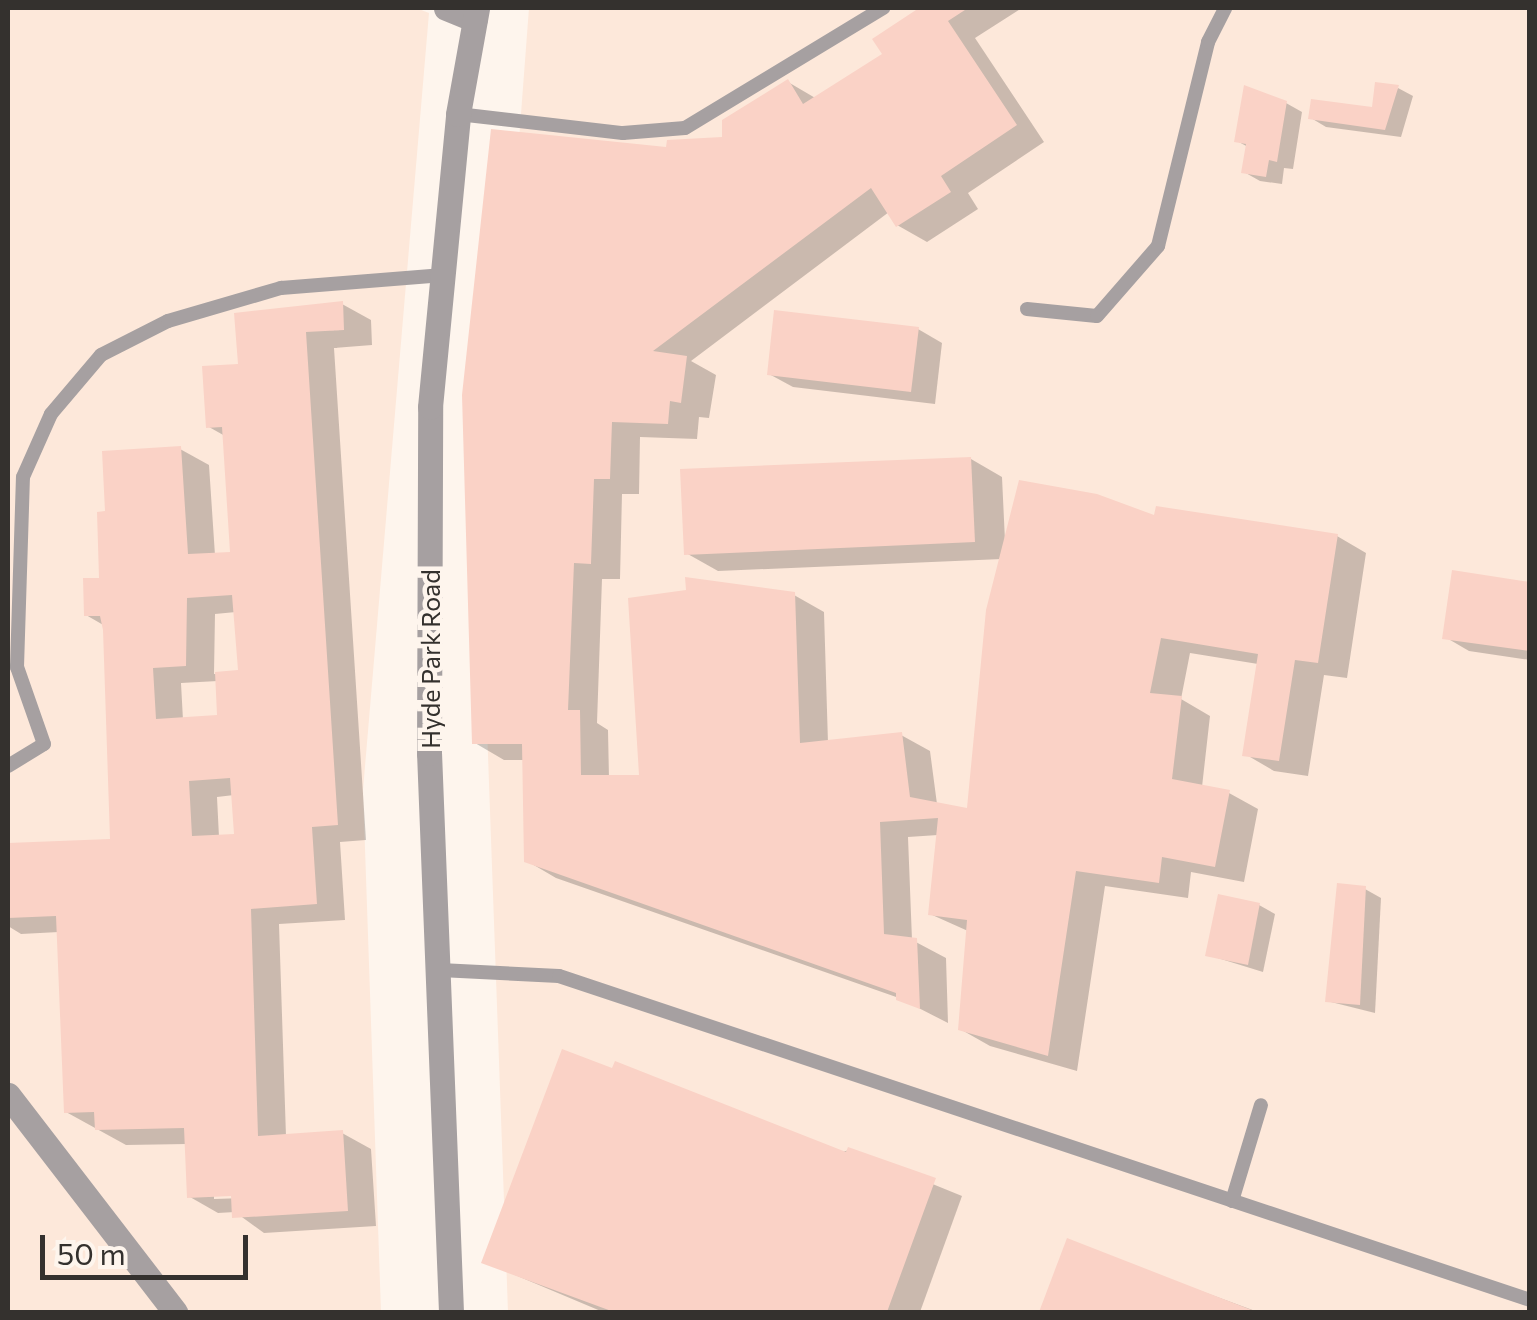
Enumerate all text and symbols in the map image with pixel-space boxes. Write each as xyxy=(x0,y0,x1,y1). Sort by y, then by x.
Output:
street label: Hyde Park Road xyxy=(415,569,445,749)
scale bar xyxy=(45,1215,252,1277)
text: 50 m xyxy=(57,1234,126,1271)

